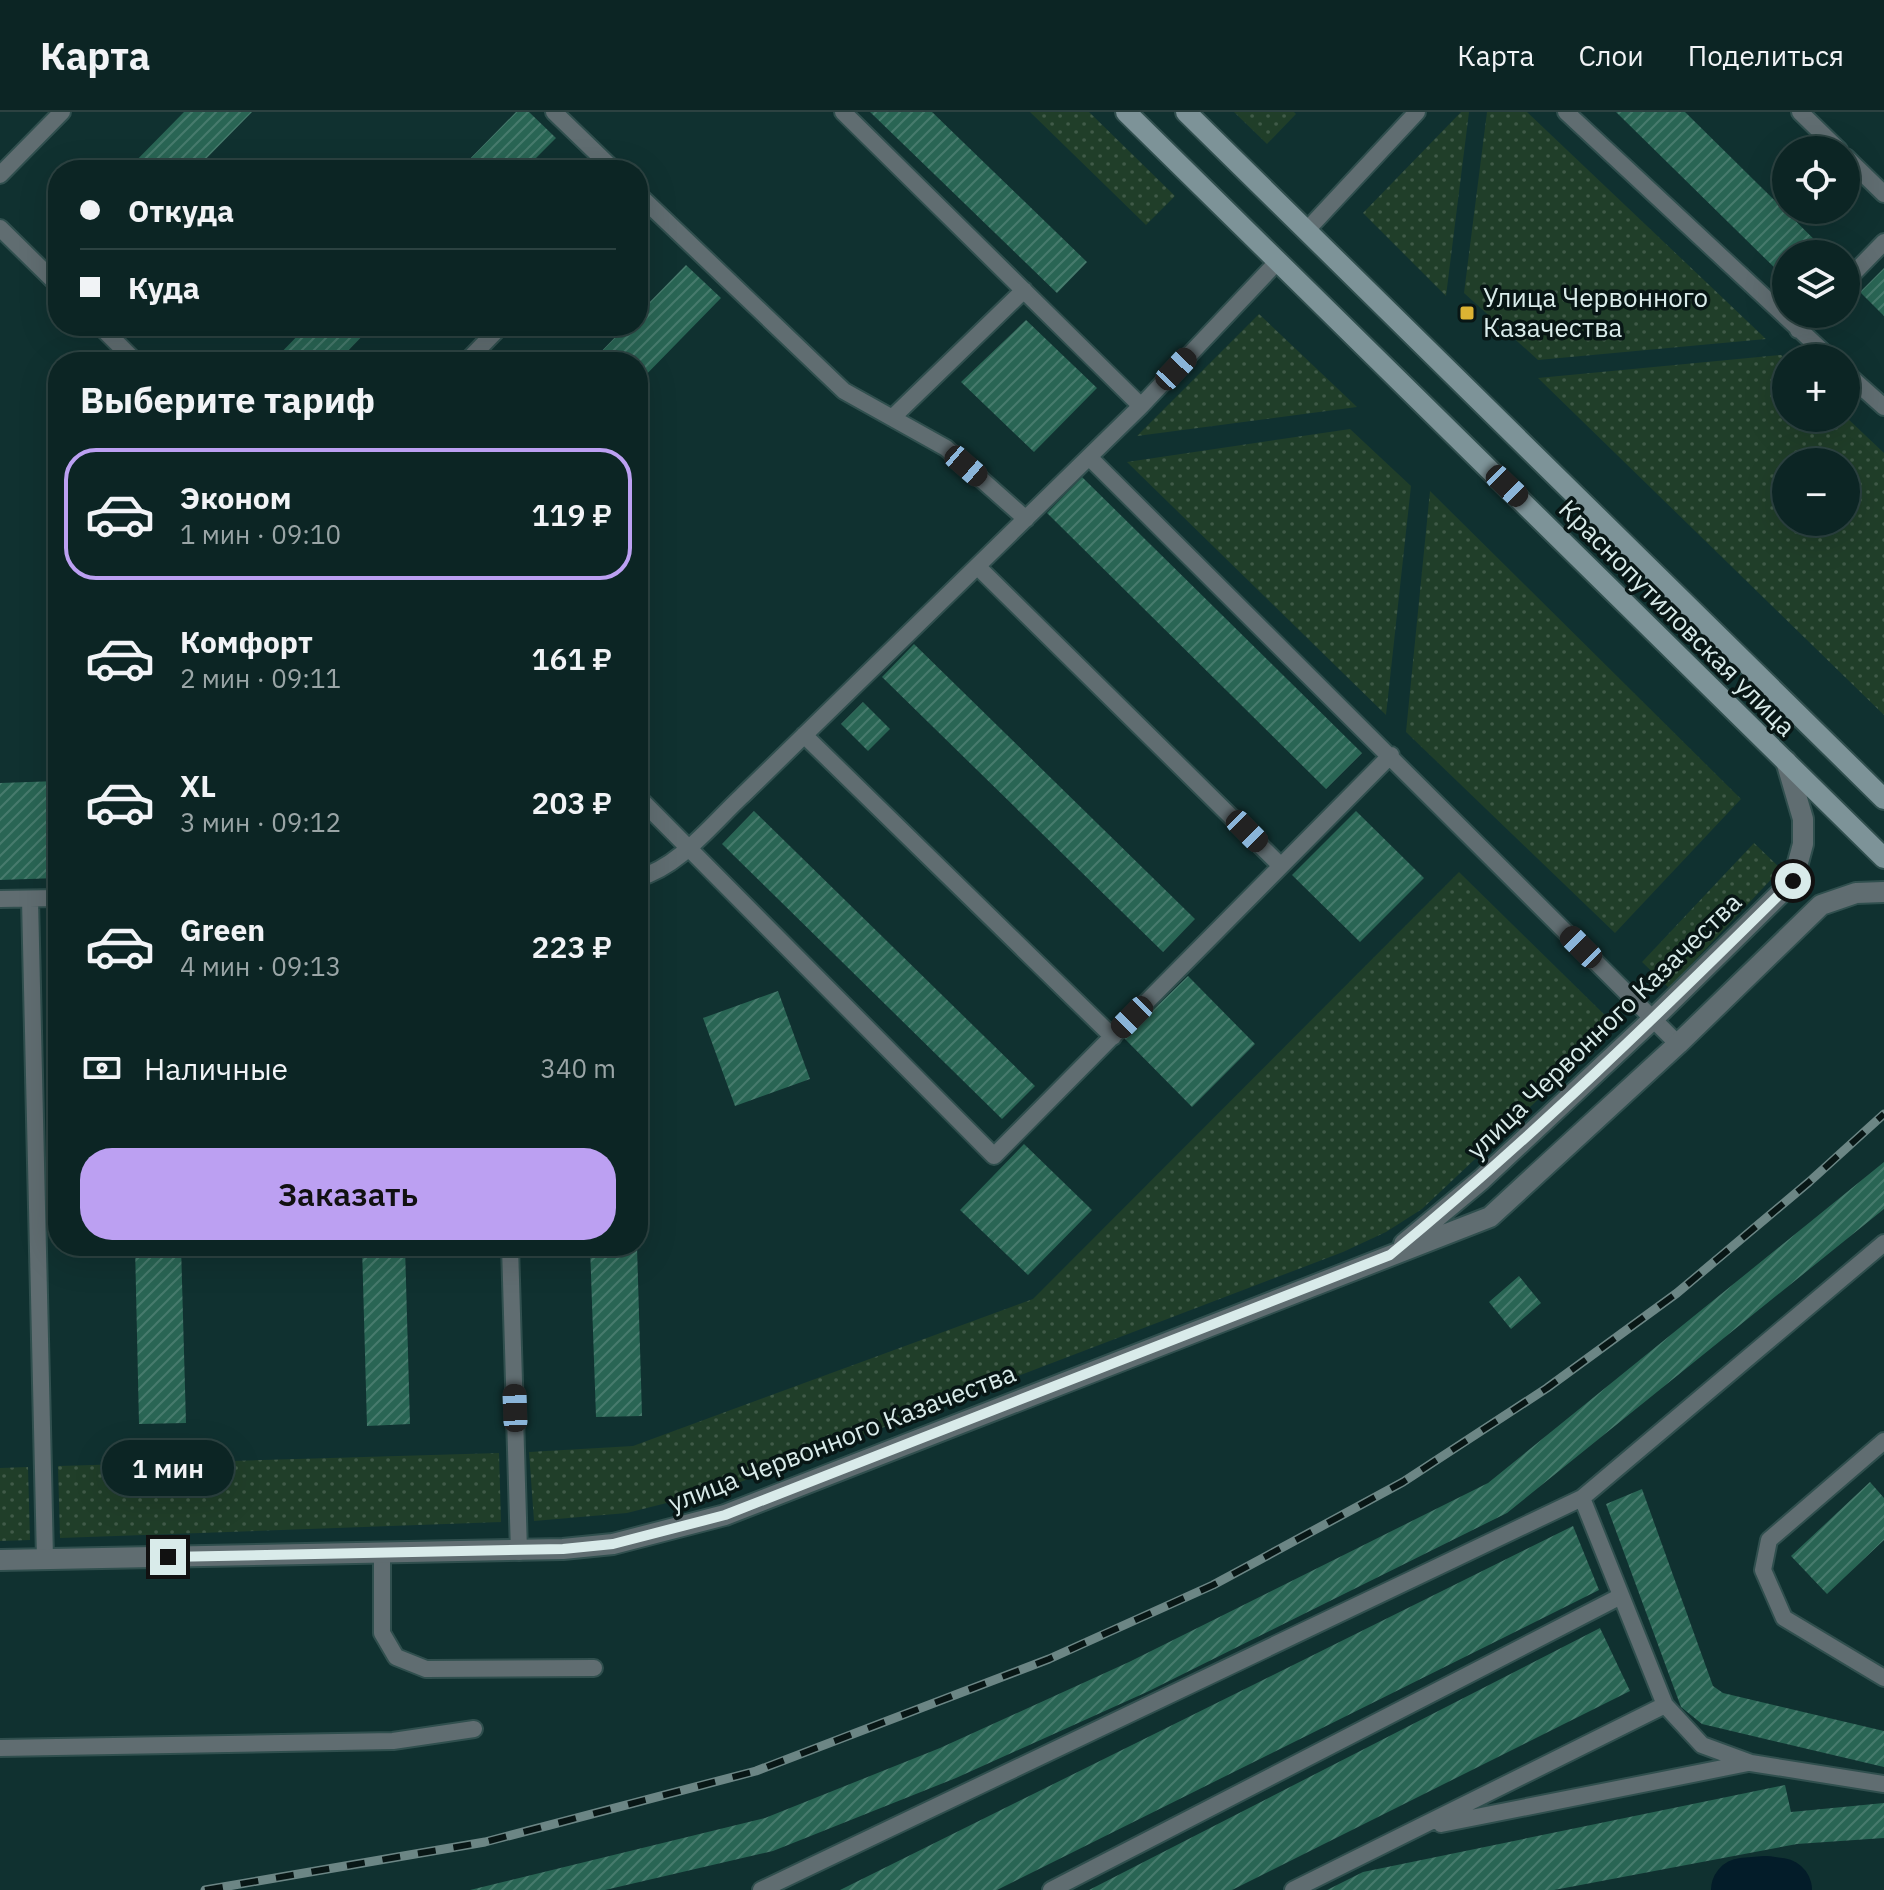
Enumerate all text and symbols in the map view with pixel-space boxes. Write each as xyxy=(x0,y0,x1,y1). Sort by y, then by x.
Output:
text: Карта xyxy=(40,31,150,80)
text: Карта xyxy=(1457,37,1534,74)
text: Слои xyxy=(1578,37,1644,74)
text: Поделиться xyxy=(1688,37,1844,74)
map controls xyxy=(1772,136,1860,536)
button: locate xyxy=(1772,136,1860,224)
text: Откуда xyxy=(128,191,234,230)
button: layers xyxy=(1772,240,1860,328)
text: Куда xyxy=(128,268,200,307)
place label: Улица Червонного Казачества xyxy=(1483,280,1708,344)
marker: Улица Червонного Казачества xyxy=(1458,304,1476,322)
car xyxy=(1151,343,1201,395)
button: + xyxy=(1772,344,1860,432)
text: Выберите тариф xyxy=(80,376,375,423)
car xyxy=(940,441,992,491)
button: − xyxy=(1772,448,1860,536)
car xyxy=(1481,461,1533,511)
icon: car xyxy=(84,478,156,550)
text: Эконом xyxy=(180,478,291,517)
street label: Краснопутиловская улица xyxy=(1552,492,1803,743)
text: 119 ₽ xyxy=(531,495,612,534)
text: 1 мин · 09:10 xyxy=(180,517,341,551)
icon: car xyxy=(84,622,156,694)
text: Комфорт xyxy=(180,622,313,661)
text: 161 ₽ xyxy=(531,639,612,678)
text: 2 мин · 09:11 xyxy=(180,661,341,695)
icon: car xyxy=(84,766,156,838)
text: XL xyxy=(180,766,216,805)
text: 203 ₽ xyxy=(531,783,612,822)
text: 3 мин · 09:12 xyxy=(180,805,341,839)
car xyxy=(1222,806,1272,856)
route start xyxy=(1775,863,1811,899)
street label: улица Червонного Казачества xyxy=(1459,885,1748,1166)
icon: car xyxy=(84,910,156,982)
text: Green xyxy=(180,910,265,949)
car xyxy=(1556,922,1606,972)
text: 223 ₽ xyxy=(531,927,612,966)
text: 4 мин · 09:13 xyxy=(180,949,341,983)
car xyxy=(1107,992,1157,1042)
icon: cash xyxy=(80,1046,124,1090)
text: Наличные xyxy=(144,1049,288,1088)
text: 340 m xyxy=(540,1051,616,1085)
button: Заказать xyxy=(80,1148,616,1240)
street label: улица Червонного Казачества xyxy=(663,1355,1020,1519)
car xyxy=(502,1384,528,1432)
callout: 1 мин xyxy=(102,1441,234,1497)
text: 1 мин xyxy=(132,1451,204,1485)
route end xyxy=(150,1539,186,1575)

